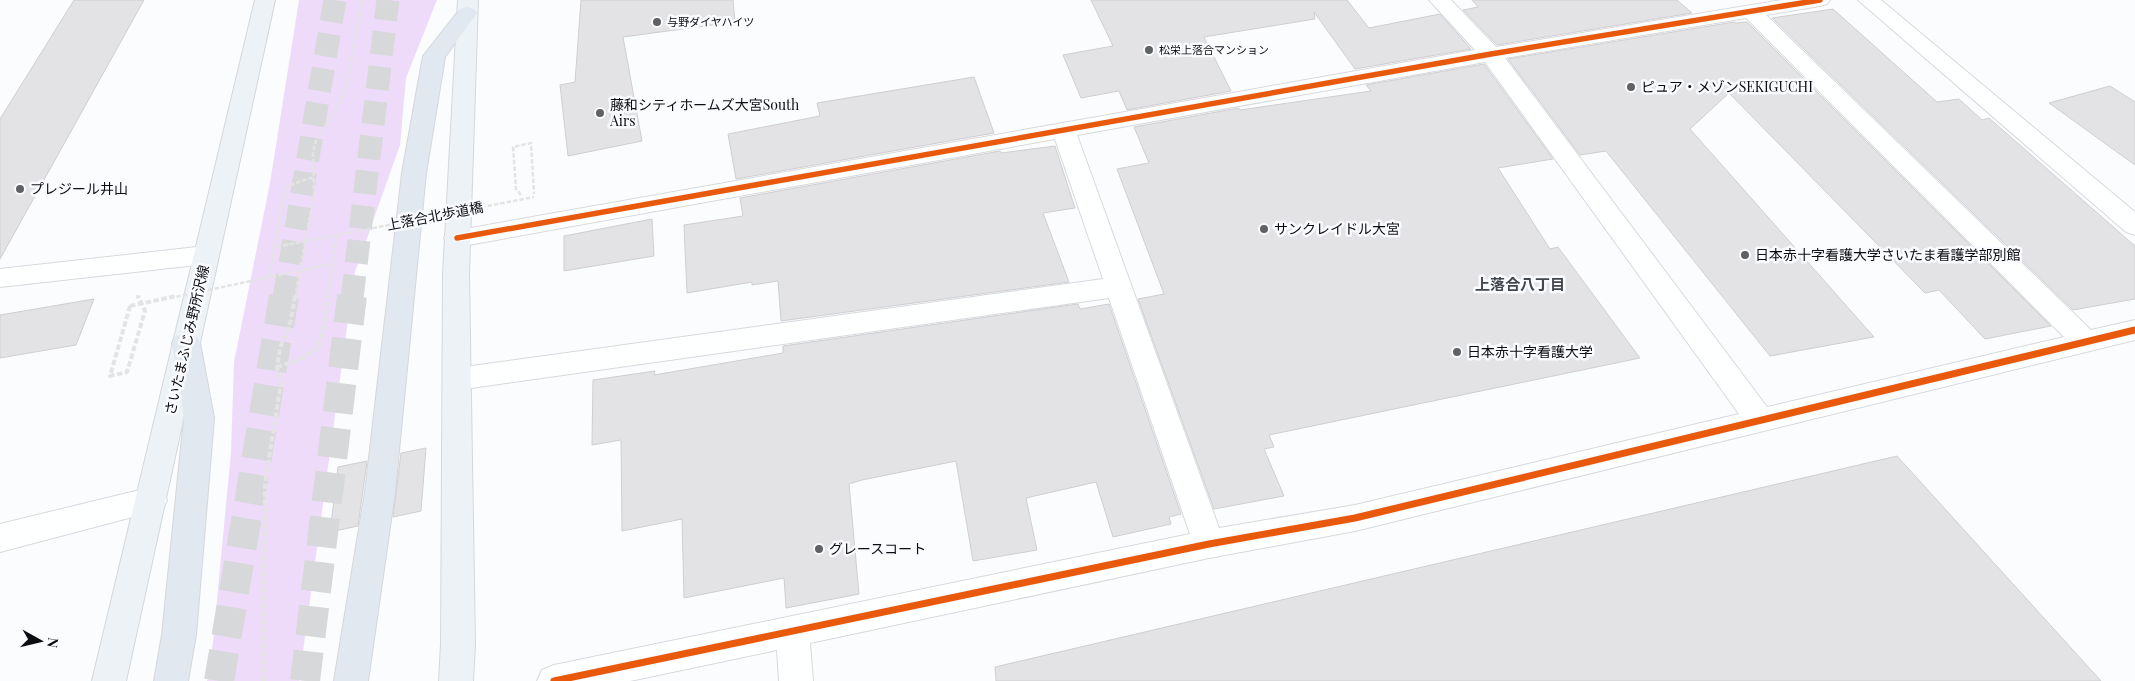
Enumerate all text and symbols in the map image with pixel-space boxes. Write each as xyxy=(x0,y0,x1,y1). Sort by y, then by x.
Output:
place label: 与野ダイヤハイツ xyxy=(667,14,754,29)
marker: 与野ダイヤハイツ xyxy=(651,16,663,28)
place label: 松栄上落合マンション xyxy=(1159,42,1269,57)
marker: 松栄上落合マンション xyxy=(1143,44,1155,56)
place label: ピュア・メゾンSEKIGUCHI xyxy=(1641,77,1813,96)
marker: ピュア・メゾンSEKIGUCHI xyxy=(1625,81,1637,93)
place label: 藤和シティホームズ大宮South Airs xyxy=(609,95,800,130)
marker: 藤和シティホームズ大宮South Airs xyxy=(594,107,606,119)
place label: プレジール井山 xyxy=(30,179,128,198)
marker: プレジール井山 xyxy=(14,183,26,195)
street label: 上落合北歩道橋 xyxy=(385,197,485,234)
place label: サンクレイドル大宮 xyxy=(1274,219,1400,238)
marker: サンクレイドル大宮 xyxy=(1258,223,1270,235)
place label: 日本赤十字看護大学さいたま看護学部別館 xyxy=(1755,245,2021,264)
marker: 日本赤十字看護大学さいたま看護学部別館 xyxy=(1739,249,1751,261)
street label: さいたまふじみ野所沢線 xyxy=(160,263,213,417)
district label: 上落合八丁目 xyxy=(1475,274,1565,294)
place label: 日本赤十字看護大学 xyxy=(1467,342,1593,361)
marker: 日本赤十字看護大学 xyxy=(1451,346,1463,358)
place label: グレースコート xyxy=(829,539,926,558)
marker: グレースコート xyxy=(813,543,825,555)
north arrow xyxy=(15,616,65,666)
text: N xyxy=(43,637,63,649)

